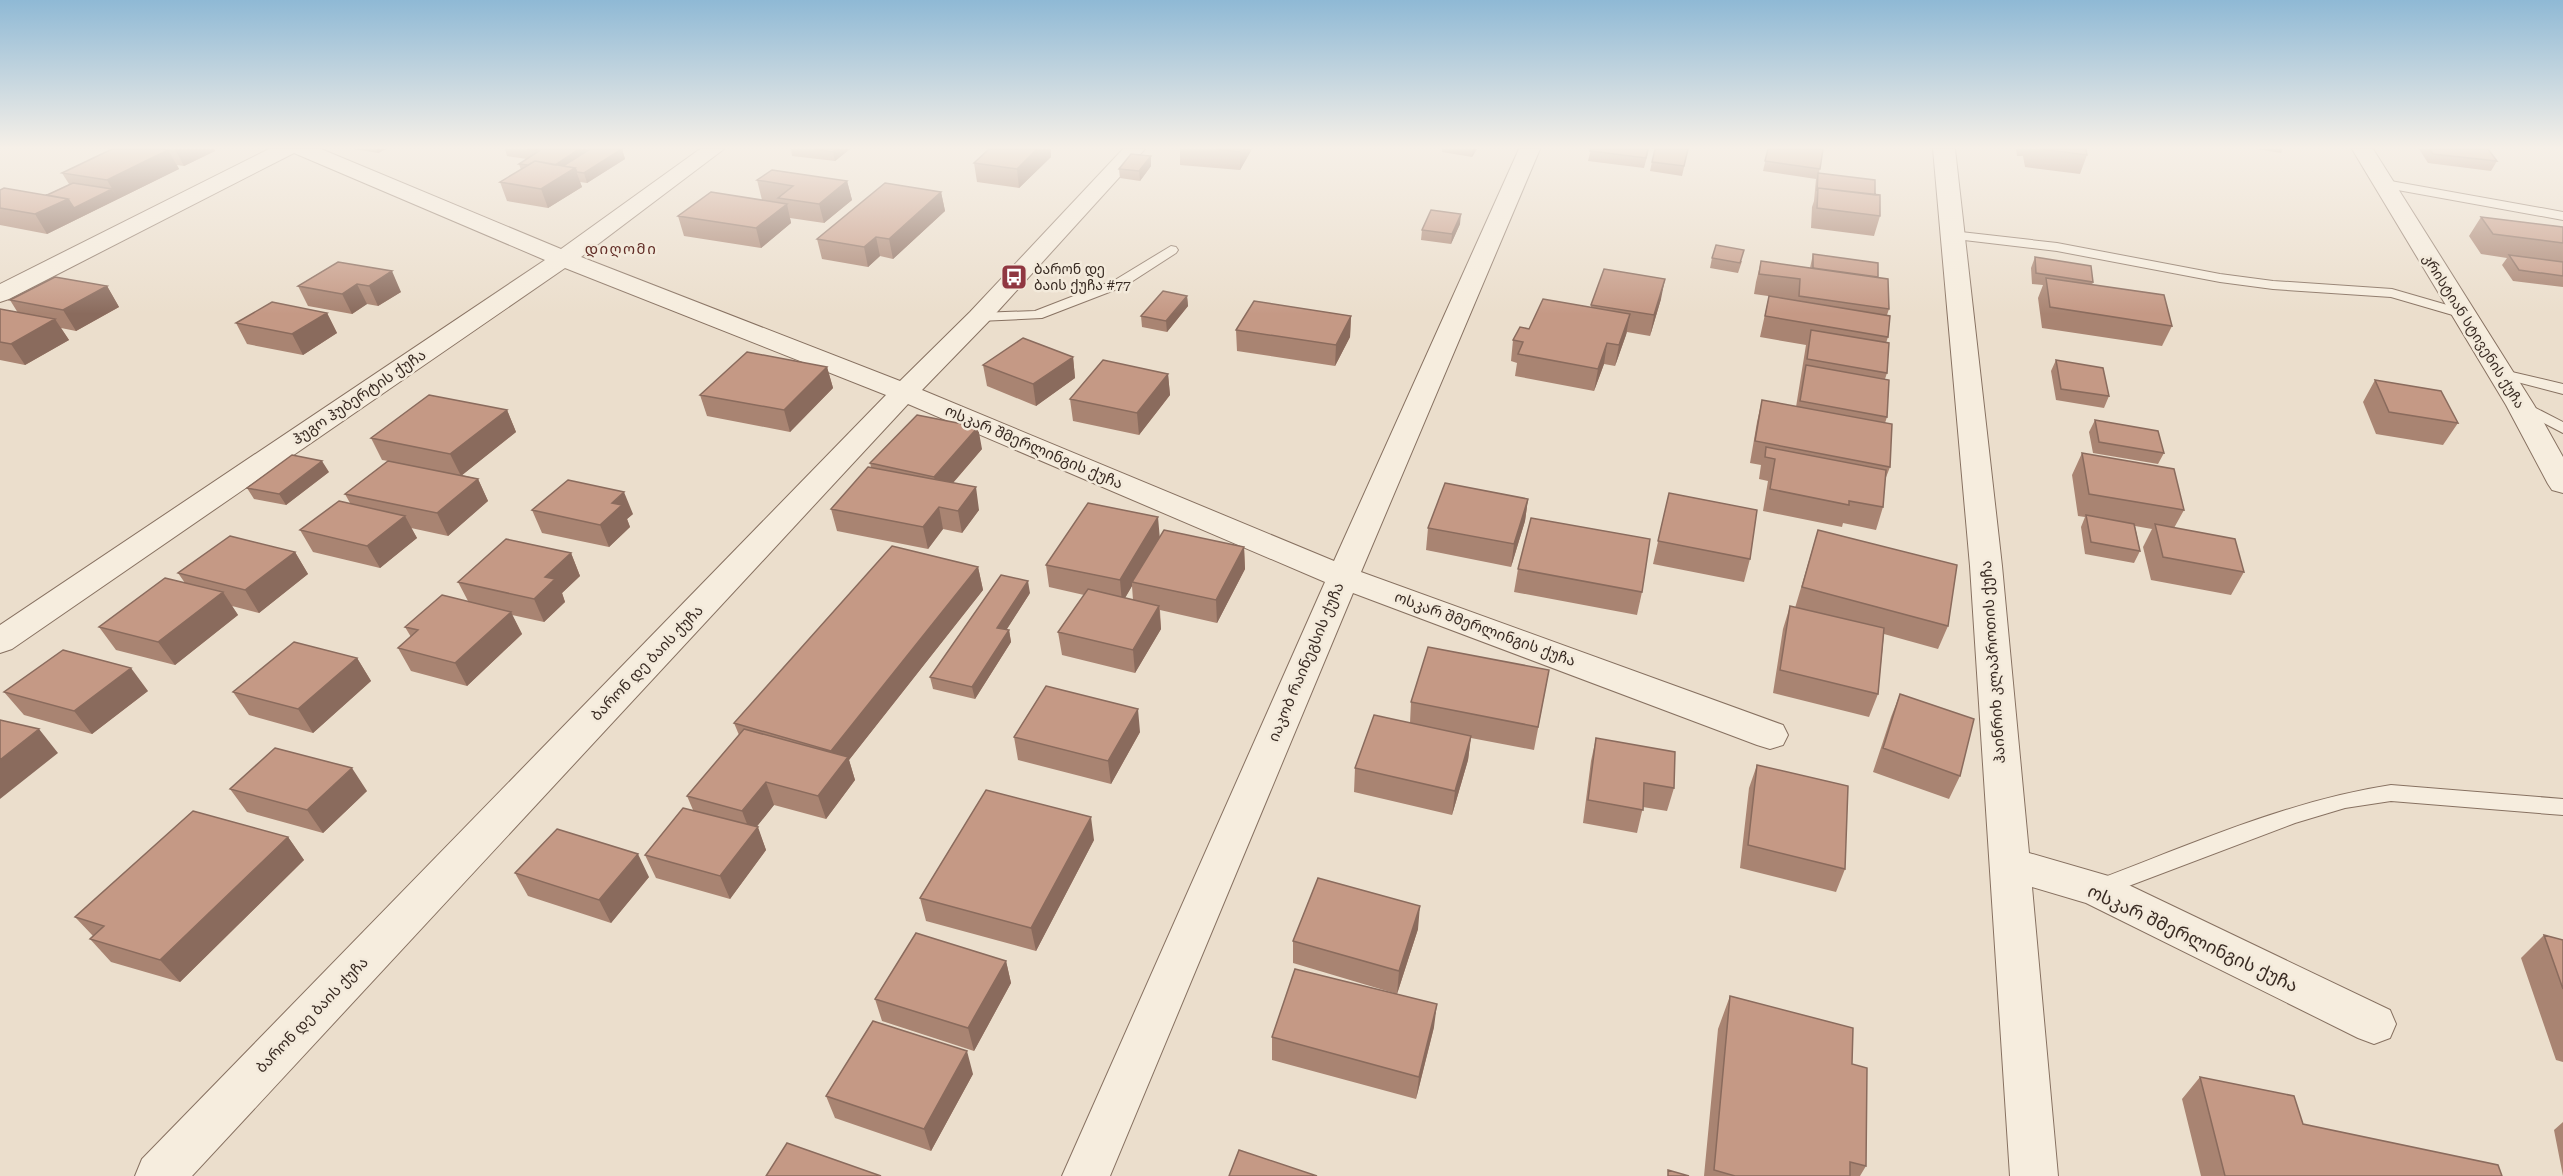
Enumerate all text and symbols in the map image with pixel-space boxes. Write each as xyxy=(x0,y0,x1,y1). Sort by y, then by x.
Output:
district label: დიღომი xyxy=(585,240,657,258)
street label: კრისტიან სტივენის ქუჩა xyxy=(2419,251,2528,412)
place label: ბარონ დე ბაის ქუჩა #77 xyxy=(1034,261,1131,294)
bus stop icon: ბარონ დე ბაის ქუჩა #77 xyxy=(999,262,1029,292)
street label: ჰუგო ჰუბერტის ქუჩა xyxy=(289,346,429,448)
street label: ოსკარ შმერლინგის ქუჩა xyxy=(942,401,1126,493)
street label: ჰაინრიხ კლაპროთის ქუჩა xyxy=(1977,560,2009,764)
street label: იაკობ რაინეგსის ქუჩა xyxy=(1264,580,1348,744)
street label: ოსკარ შმერლინგის ქუჩა xyxy=(1392,588,1578,670)
street label: ბარონ დე ბაის ქუჩა xyxy=(587,601,707,725)
street label: ოსკარ შმერლინგის ქუჩა xyxy=(2084,880,2301,997)
street label: ბარონ დე ბაის ქუჩა xyxy=(252,953,372,1077)

